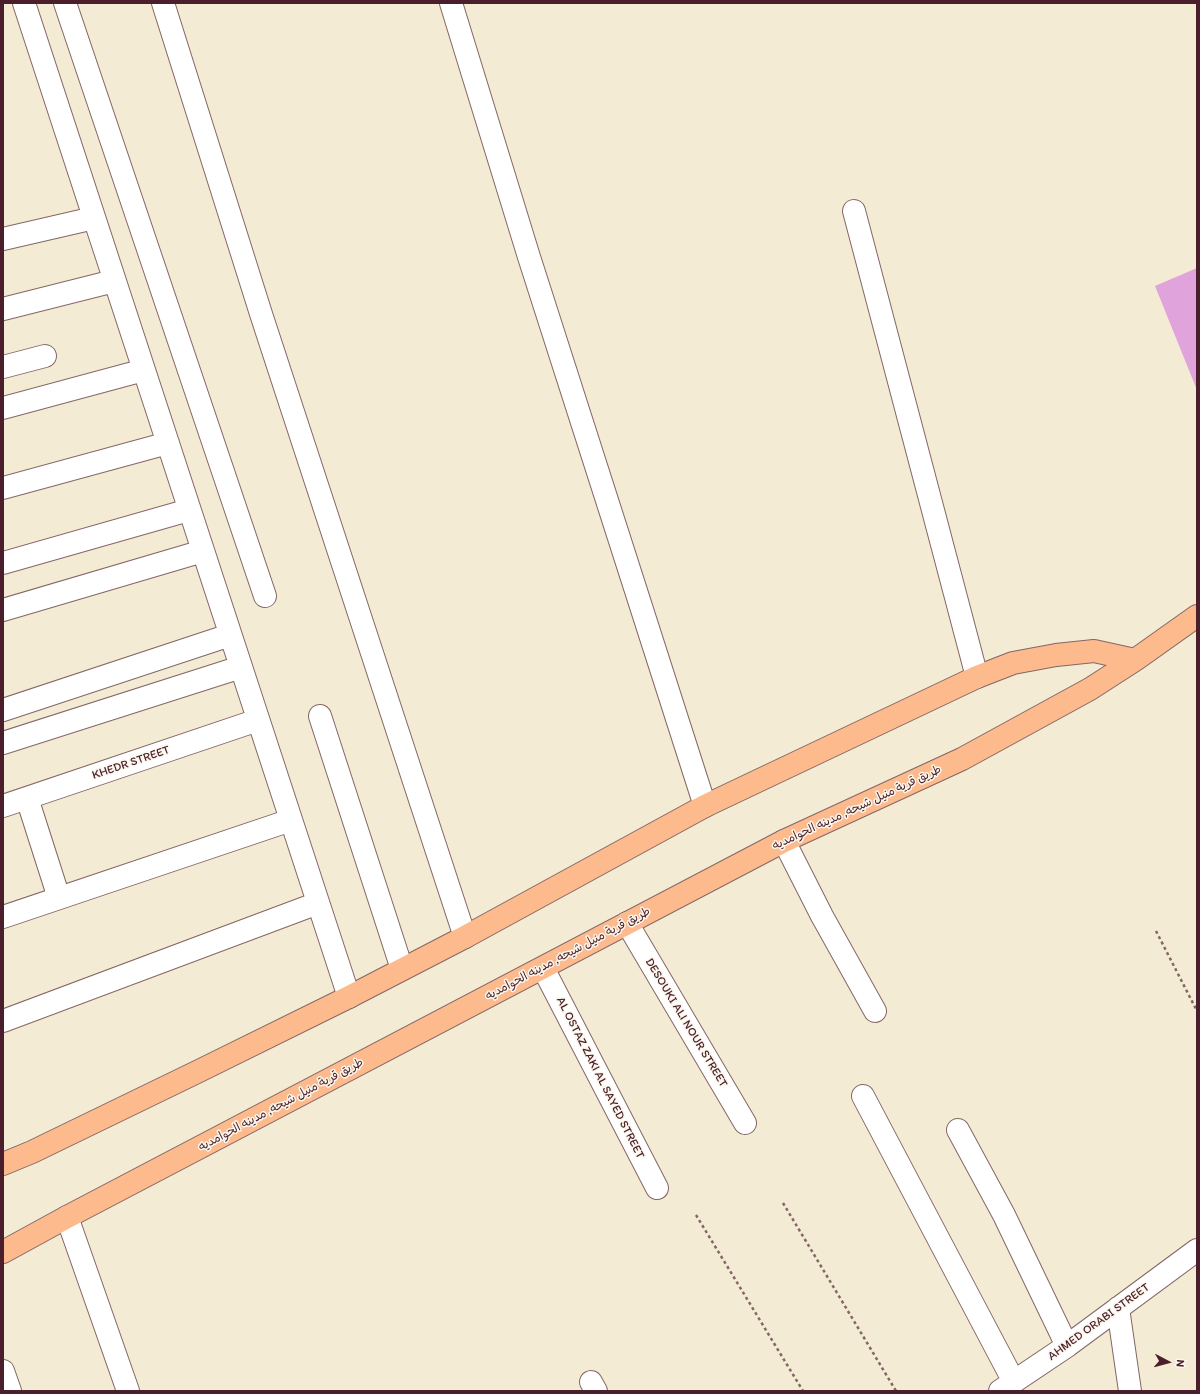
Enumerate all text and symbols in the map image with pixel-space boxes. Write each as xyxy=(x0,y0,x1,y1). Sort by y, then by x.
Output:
street label: KHEDR STREET xyxy=(90,743,172,783)
street label: طريق قرية منيل شيحه, مدينه الحوامديه xyxy=(770,762,944,854)
street label: طريق قرية منيل شيحه, مدينه الحوامديه xyxy=(483,904,653,1004)
street label: DESOUKI ALI NOUR STREET xyxy=(642,956,730,1090)
street label: AL OSTAZ ZAKI AL SAYED STREET xyxy=(553,995,647,1161)
street label: طريق قرية منيل شيحه, مدينه الحوامديه xyxy=(196,1055,366,1155)
street label: AHMED ORABI STREET xyxy=(1045,1280,1153,1364)
north arrow xyxy=(1148,1342,1188,1382)
text: N xyxy=(1174,1359,1187,1368)

